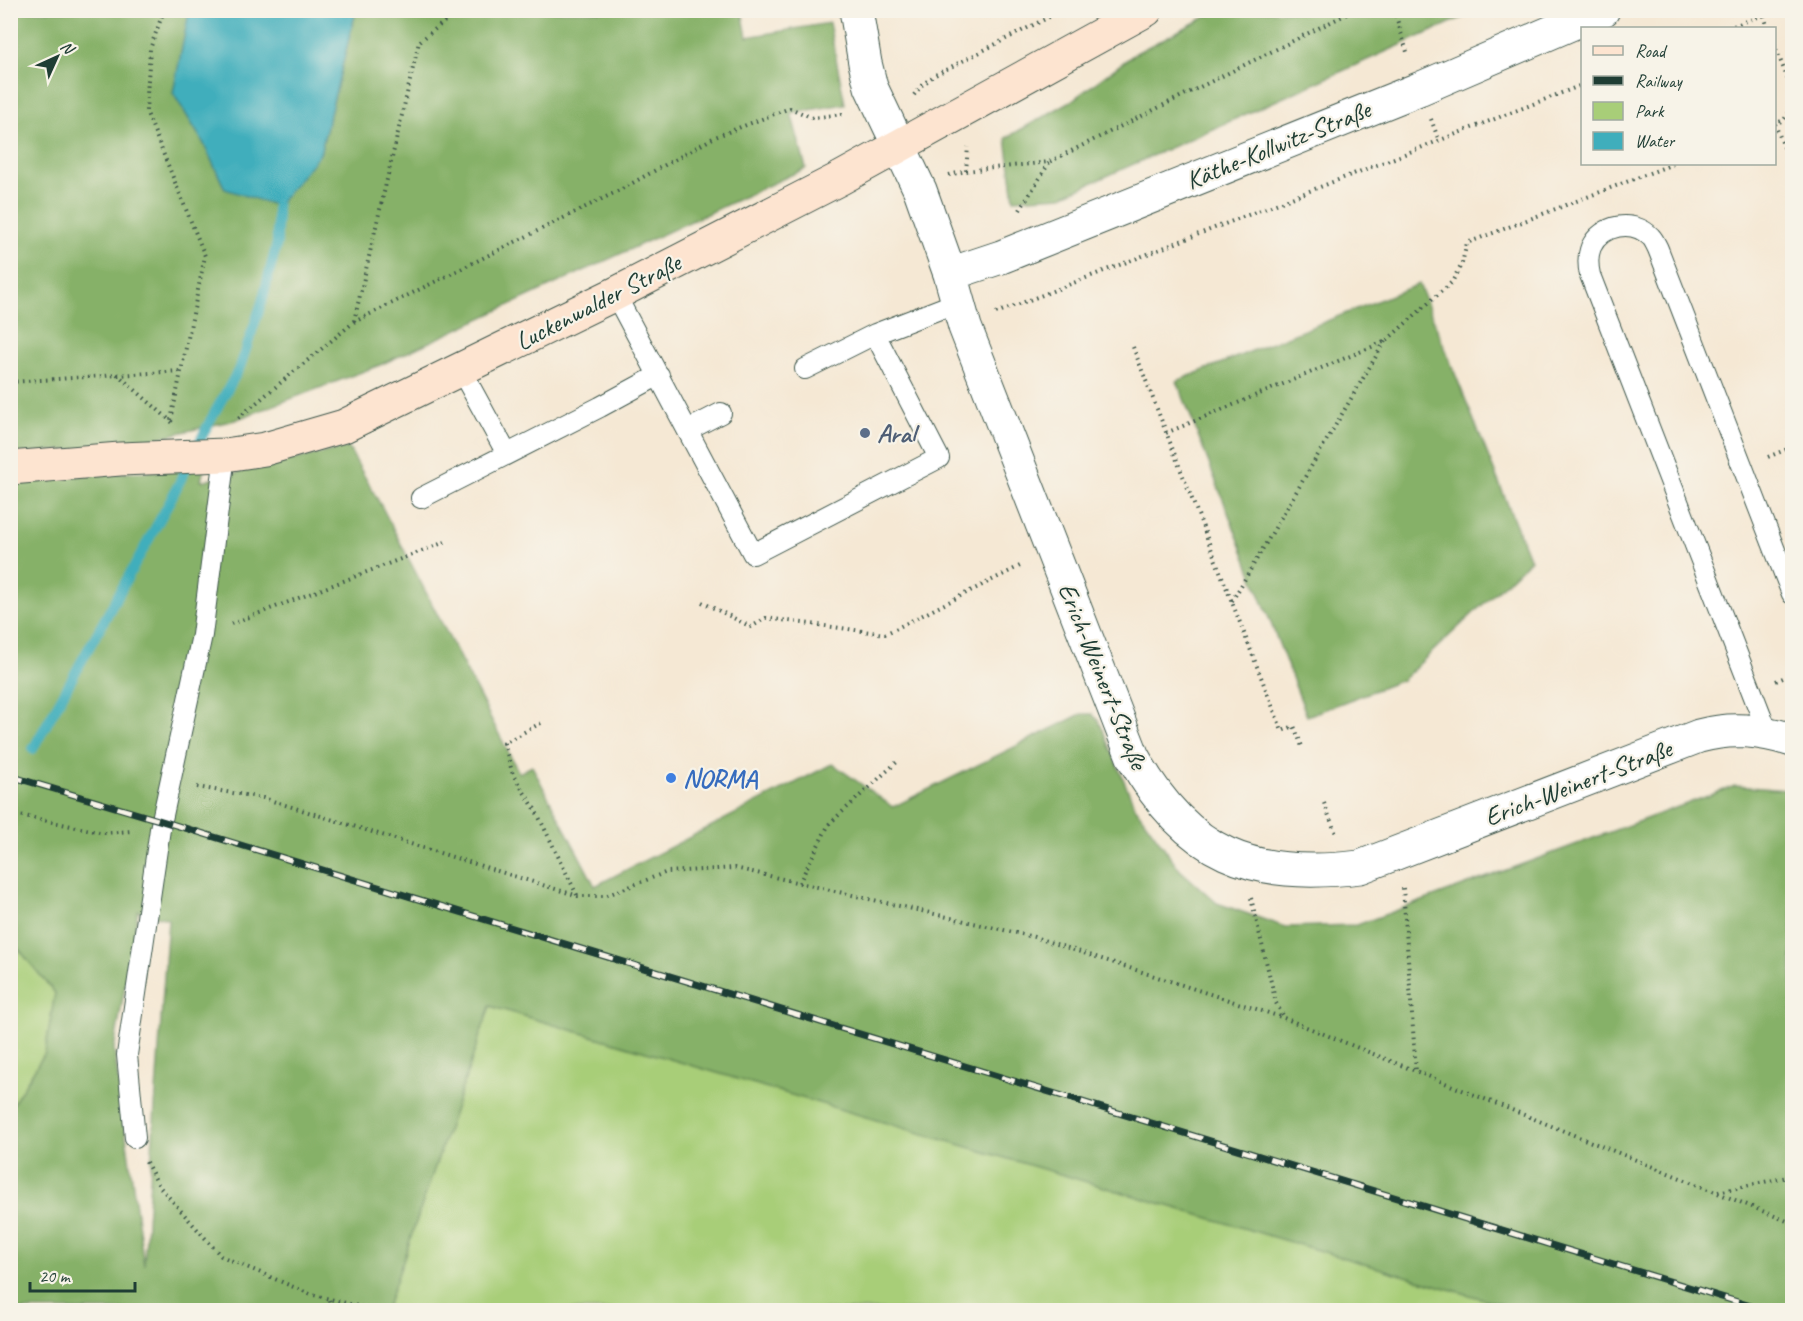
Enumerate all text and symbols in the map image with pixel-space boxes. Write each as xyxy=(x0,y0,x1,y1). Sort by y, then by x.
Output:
north arrow xyxy=(27,27,87,87)
legend xyxy=(1581,27,1776,165)
text: N xyxy=(56,37,80,60)
text: Road xyxy=(1635,40,1668,62)
text: Railway xyxy=(1635,70,1683,92)
street label: Käthe-Kollwitz-Straße xyxy=(1181,92,1377,197)
text: Park xyxy=(1635,100,1665,122)
text: Water xyxy=(1635,130,1676,152)
street label: Luckenwalder Straße xyxy=(510,245,688,358)
place label: Aral xyxy=(877,417,920,450)
marker: Aral xyxy=(858,426,872,440)
street label: Erich-Weinert-Straße xyxy=(1051,578,1156,776)
street label: Erich-Weinert-Straße xyxy=(1480,731,1679,834)
place label: NORMA xyxy=(683,762,759,795)
marker: NORMA xyxy=(664,771,678,785)
scale bar xyxy=(30,1255,135,1293)
text: 20 m xyxy=(39,1265,72,1287)

